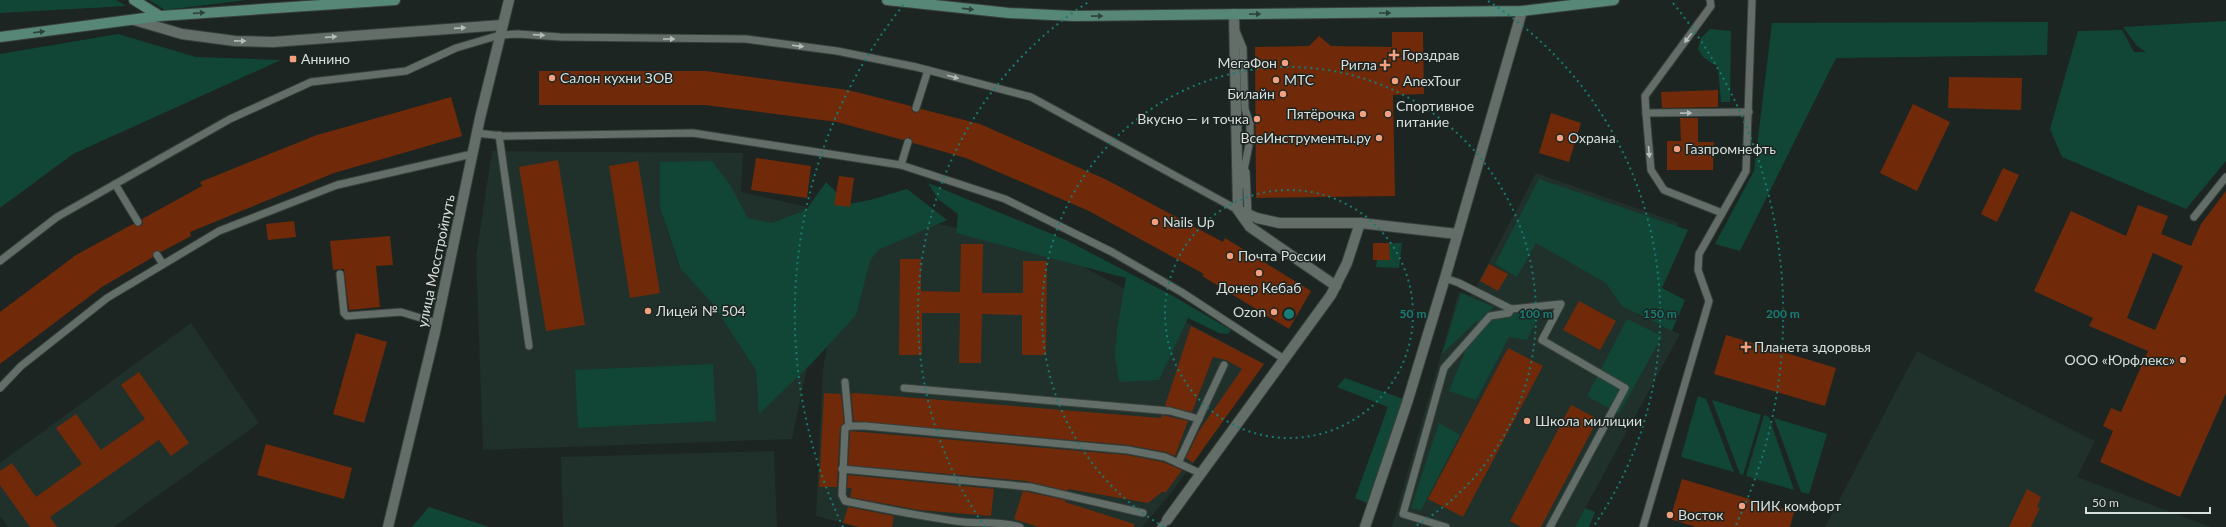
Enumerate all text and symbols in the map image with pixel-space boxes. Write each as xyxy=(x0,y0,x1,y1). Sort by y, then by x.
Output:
one-way arrow xyxy=(962,5,974,12)
one-way arrow xyxy=(1379,9,1391,16)
one-way arrow xyxy=(193,10,205,17)
one-way arrow xyxy=(1249,11,1262,17)
one-way arrow xyxy=(1091,13,1104,19)
one-way arrow xyxy=(454,24,466,31)
one-way arrow xyxy=(33,29,45,35)
one-way arrow xyxy=(533,32,545,39)
one-way arrow xyxy=(1684,32,1692,43)
one-way arrow xyxy=(324,34,337,41)
one-way arrow xyxy=(663,36,676,42)
one-way arrow xyxy=(234,38,246,45)
one-way arrow xyxy=(792,43,804,49)
place label: Горздрав xyxy=(1402,46,1459,63)
place label: Аннино xyxy=(301,50,350,67)
marker: Горздрав xyxy=(1389,50,1399,60)
marker: Аннино xyxy=(288,54,298,64)
place label: МегаФон xyxy=(1217,54,1277,71)
place label: Ригла xyxy=(1341,56,1377,73)
marker: МегаФон xyxy=(1280,58,1290,68)
marker: Ригла xyxy=(1380,60,1390,70)
place label: Салон кухни ЗОВ xyxy=(560,69,673,86)
place label: МТС xyxy=(1284,71,1315,88)
place label: AnexTour xyxy=(1403,72,1461,89)
marker: Салон кухни ЗОВ xyxy=(547,73,557,83)
one-way arrow xyxy=(947,74,959,80)
marker: МТС xyxy=(1271,75,1281,85)
marker: AnexTour xyxy=(1390,76,1400,86)
place label: Билайн xyxy=(1227,85,1275,102)
marker: Билайн xyxy=(1278,89,1288,99)
place label: Спортивное питание xyxy=(1396,97,1474,130)
place label: Пятёрочка xyxy=(1287,105,1355,122)
marker: Пятёрочка xyxy=(1358,109,1368,119)
marker: Спортивное питание xyxy=(1383,109,1393,119)
place label: Вкусно — и точка xyxy=(1137,110,1249,127)
one-way arrow xyxy=(1680,110,1693,116)
marker: Вкусно — и точка xyxy=(1252,114,1262,124)
place label: ВсеИнструменты.ру xyxy=(1241,129,1372,146)
place label: Охрана xyxy=(1568,129,1616,146)
marker: ВсеИнструменты.ру xyxy=(1374,133,1384,143)
marker: Охрана xyxy=(1555,133,1565,143)
place label: Газпромнефть xyxy=(1685,140,1776,157)
marker: Газпромнефть xyxy=(1672,144,1682,154)
one-way arrow xyxy=(1646,146,1653,158)
street label: улица Мосстройпуть xyxy=(413,193,458,329)
place label: Nails Up xyxy=(1163,213,1215,230)
marker: Nails Up xyxy=(1150,217,1160,227)
place label: Почта России xyxy=(1238,247,1326,264)
marker: Почта России xyxy=(1225,251,1235,261)
marker: Донер Кебаб xyxy=(1254,268,1264,278)
place label: Донер Кебаб xyxy=(1217,279,1301,296)
place label: Лицей № 504 xyxy=(655,302,746,319)
place label: Ozon xyxy=(1233,303,1266,320)
marker: Лицей № 504 xyxy=(643,306,653,316)
text: 50 m xyxy=(1400,306,1426,321)
text: 100 m xyxy=(1519,306,1553,321)
text: 150 m xyxy=(1643,306,1677,321)
text: 200 m xyxy=(1766,306,1800,321)
marker: Ozon xyxy=(1269,307,1279,317)
centre of rings xyxy=(1282,307,1296,321)
place label: Планета здоровья xyxy=(1754,338,1871,355)
marker: Планета здоровья xyxy=(1741,342,1751,352)
place label: ООО «Юрфлекс» xyxy=(2065,351,2175,368)
marker: ООО «Юрфлекс» xyxy=(2178,355,2188,365)
place label: Школа милиции xyxy=(1535,412,1642,429)
marker: Школа милиции xyxy=(1522,416,1532,426)
scale bar xyxy=(2086,489,2210,515)
text: 50 m xyxy=(2092,495,2119,510)
place label: ПИК комфорт xyxy=(1750,497,1841,514)
marker: ПИК комфорт xyxy=(1737,501,1747,511)
place label: Восток xyxy=(1678,506,1724,523)
marker: Восток xyxy=(1665,510,1675,520)

